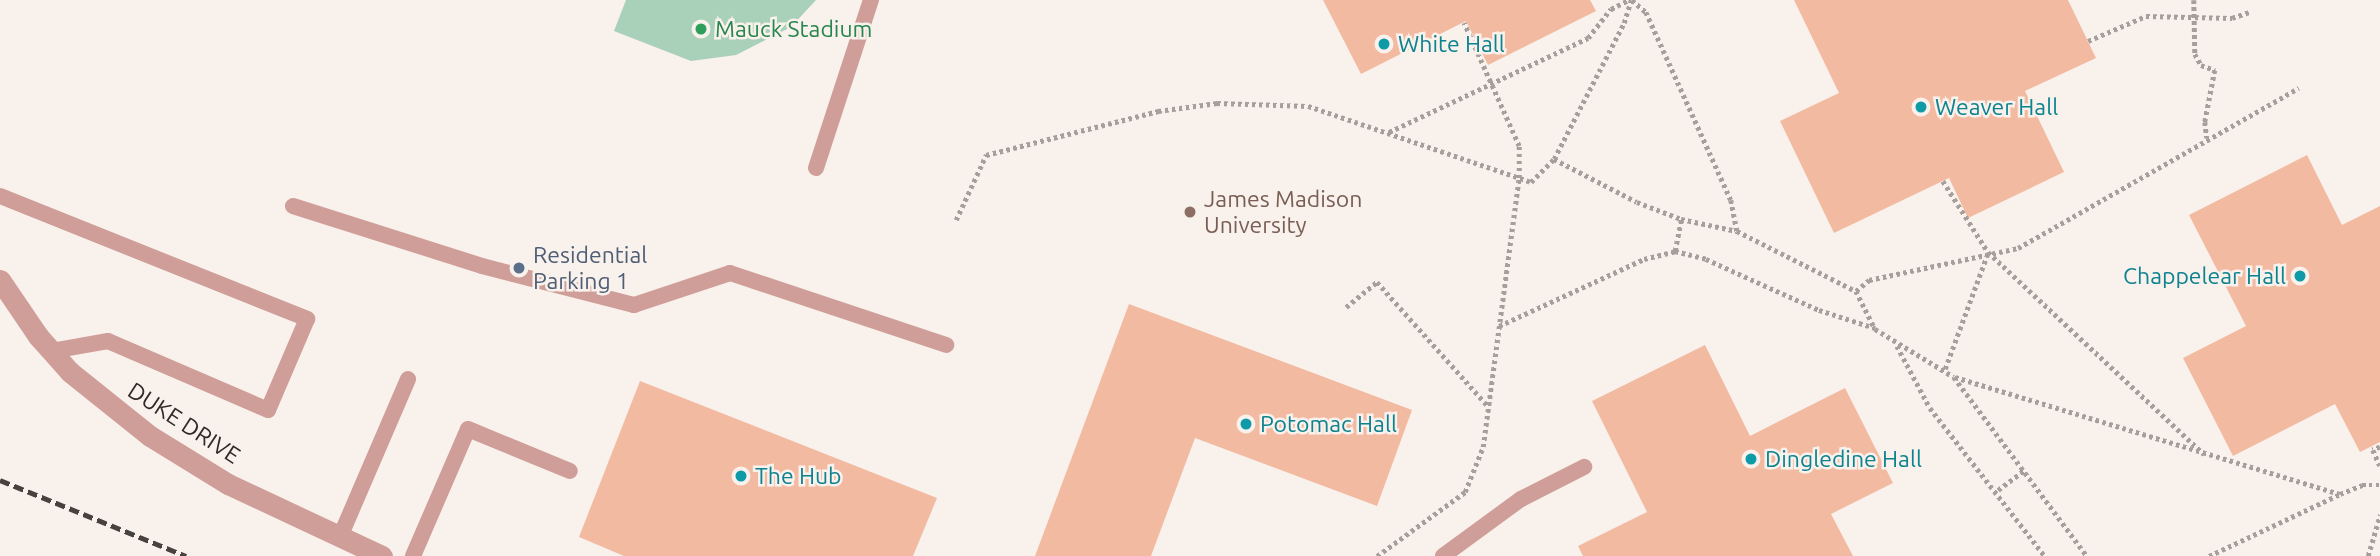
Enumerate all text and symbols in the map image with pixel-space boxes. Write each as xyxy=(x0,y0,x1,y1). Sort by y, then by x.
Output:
place label: Mauck Stadium xyxy=(715,15,872,43)
marker: Mauck Stadium xyxy=(693,21,709,37)
place label: White Hall xyxy=(1398,30,1505,58)
marker: White Hall xyxy=(1376,36,1392,52)
place label: Weaver Hall xyxy=(1935,93,2058,121)
marker: Weaver Hall xyxy=(1913,99,1929,115)
place label: James Madison University xyxy=(1204,185,1362,239)
marker: James Madison University xyxy=(1182,204,1198,220)
place label: Residential Parking 1 xyxy=(533,241,647,295)
marker: Residential Parking 1 xyxy=(511,260,527,276)
place label: Chappelear Hall xyxy=(2123,262,2286,290)
marker: Chappelear Hall xyxy=(2292,268,2308,284)
street label: DUKE DRIVE xyxy=(123,377,245,469)
place label: Potomac Hall xyxy=(1260,410,1397,438)
marker: Potomac Hall xyxy=(1238,416,1254,432)
place label: Dingledine Hall xyxy=(1765,445,1922,473)
marker: Dingledine Hall xyxy=(1743,451,1759,467)
place label: The Hub xyxy=(755,462,842,490)
marker: The Hub xyxy=(733,468,749,484)

